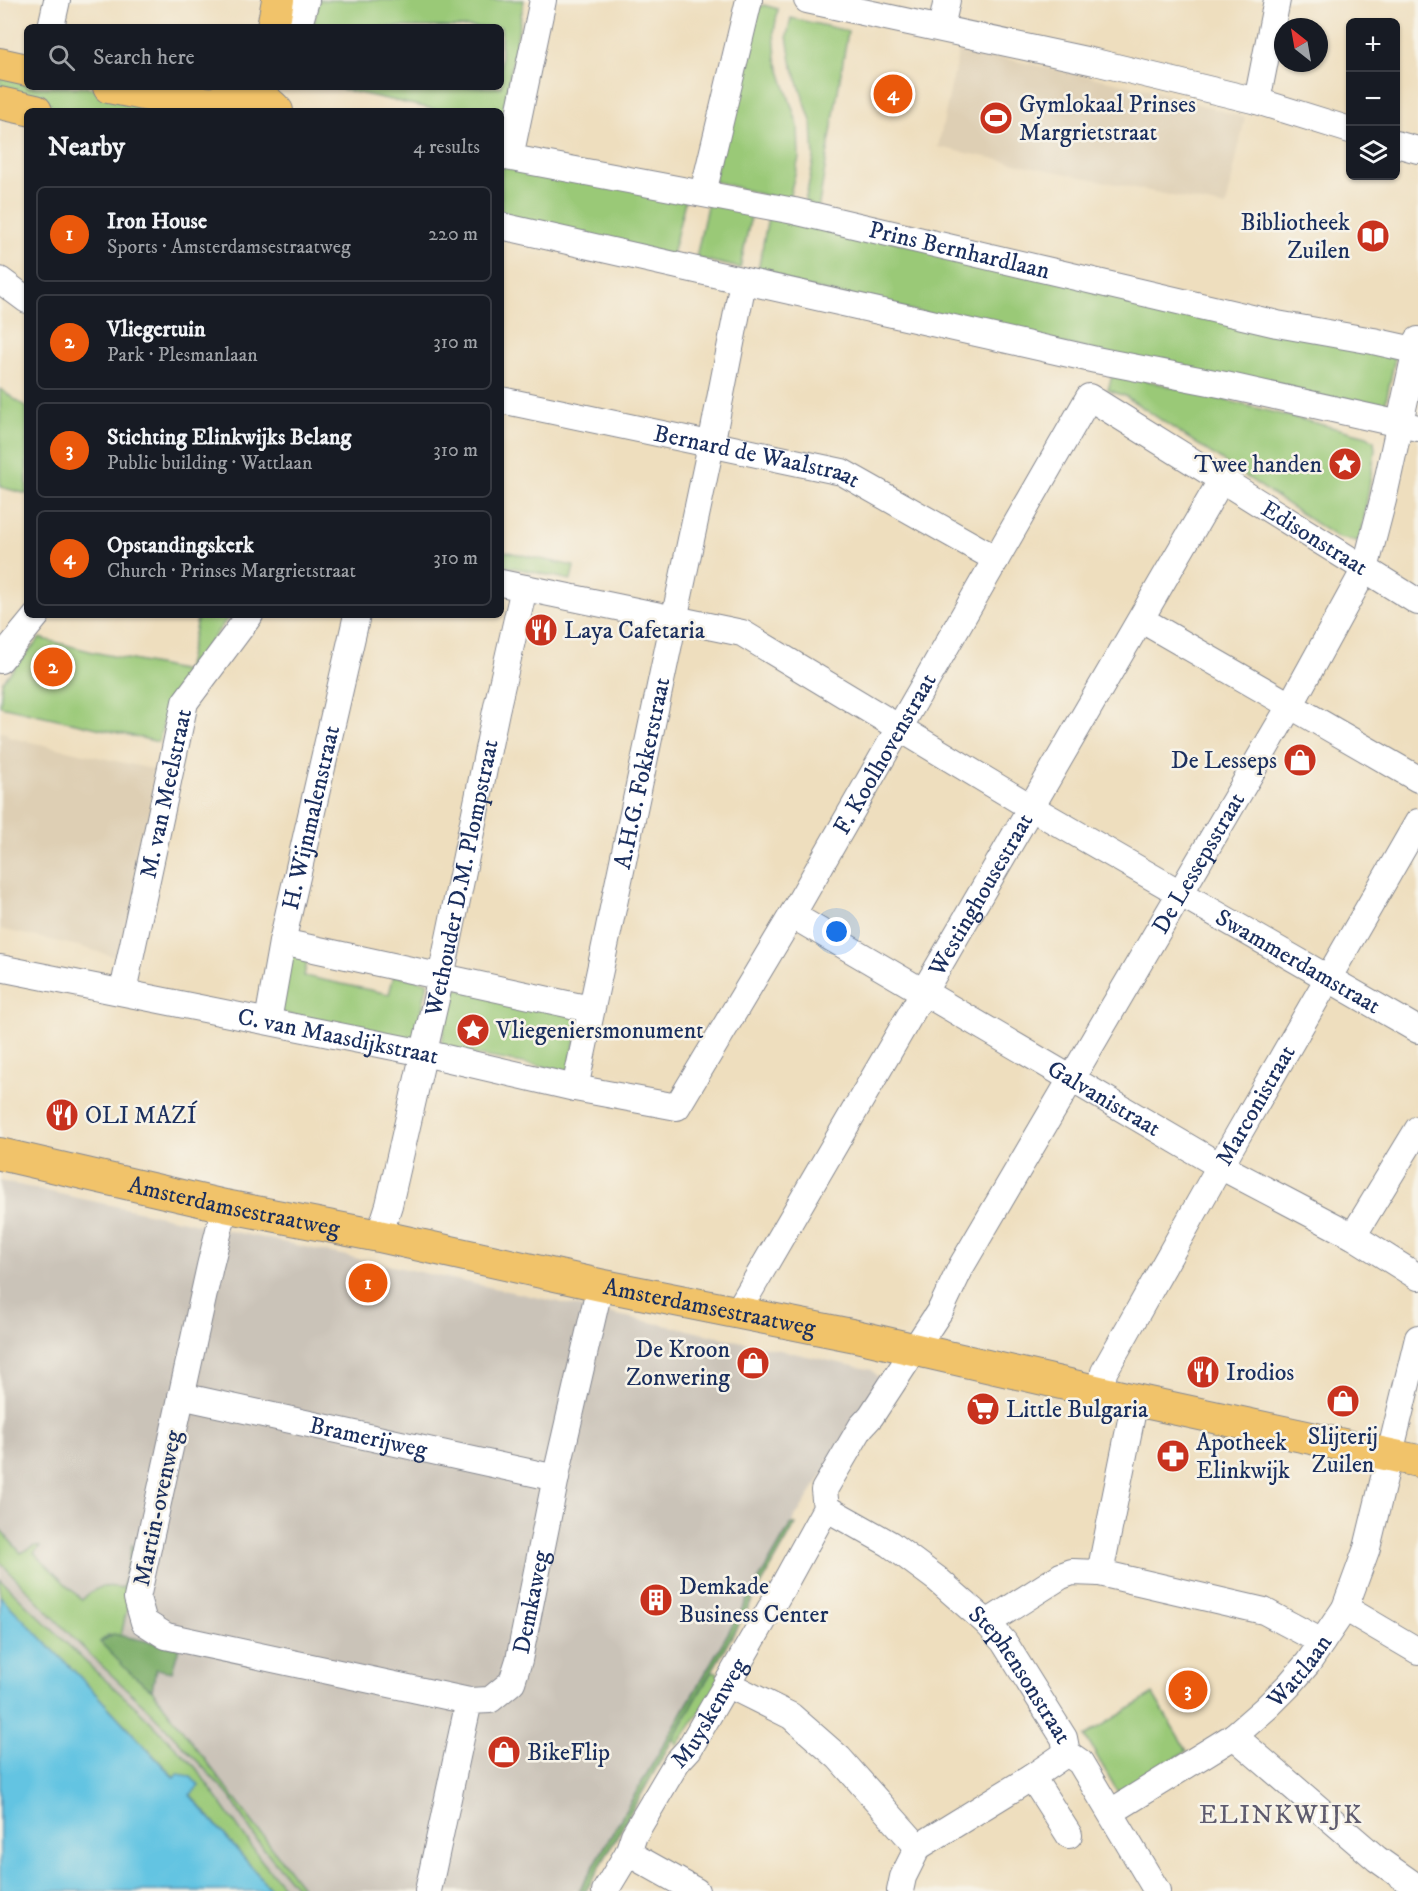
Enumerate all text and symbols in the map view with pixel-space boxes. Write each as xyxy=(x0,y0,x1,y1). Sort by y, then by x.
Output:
north arrow xyxy=(1274,18,1328,72)
map controls xyxy=(1346,18,1400,180)
button: + xyxy=(1346,18,1400,72)
search box xyxy=(24,24,504,90)
icon: search xyxy=(45,41,78,74)
text: Search here xyxy=(93,44,195,71)
pin: 4 xyxy=(874,72,912,116)
button: − xyxy=(1346,72,1400,126)
place label: Gymlokaal Prinses Margrietstraat xyxy=(1019,90,1196,148)
sports icon: Gymlokaal Prinses Margrietstraat xyxy=(978,100,1014,136)
button: layers xyxy=(1346,126,1400,180)
text: Nearby xyxy=(48,131,125,164)
text: 4 results xyxy=(413,135,480,160)
text: Iron House xyxy=(107,208,207,235)
place label: Bibliotheek Zuilen xyxy=(1241,208,1350,266)
street label: Prins Bernhardlaan xyxy=(866,215,1053,286)
library icon: Bibliotheek Zuilen xyxy=(1355,218,1391,254)
text: 1 xyxy=(66,222,73,247)
text: 220 m xyxy=(428,222,478,247)
text: Sports · Amsterdamsestraatweg xyxy=(107,235,351,260)
text: Vliegertuin xyxy=(107,316,206,343)
text: 2 xyxy=(65,330,74,355)
text: 310 m xyxy=(433,330,478,355)
text: Park · Plesmanlaan xyxy=(107,343,258,368)
street label: Bernard de Waalstraat xyxy=(651,419,866,495)
text: Stichting Elinkwijks Belang xyxy=(107,424,351,451)
text: 3 xyxy=(66,438,73,463)
text: 310 m xyxy=(433,438,478,463)
place icon: Twee handen xyxy=(1327,446,1363,482)
place label: Twee handen xyxy=(1194,450,1322,480)
text: Public building · Wattlaan xyxy=(107,451,312,476)
street label: Edisonstraat xyxy=(1255,494,1373,583)
text: Opstandingskerk xyxy=(107,532,254,559)
text: 4 xyxy=(64,546,75,571)
text: 310 m xyxy=(433,546,478,571)
text: Church · Prinses Margrietstraat xyxy=(107,559,356,584)
restaurant icon: Laya Cafetaria xyxy=(523,612,559,648)
place label: Laya Cafetaria xyxy=(564,616,706,646)
pin: 2 xyxy=(34,644,72,690)
street label: F. Koolhovenstraat xyxy=(827,668,944,840)
street label: A.H.G. Fokkerstraat xyxy=(608,674,678,872)
street label: M. van Meelstraat xyxy=(134,706,199,881)
street label: H. Wijnmalenstraat xyxy=(276,722,347,913)
street label: Wethouder D.M. Plompstraat xyxy=(418,736,506,1020)
shop icon: De Lesseps xyxy=(1282,742,1318,778)
place label: De Lesseps xyxy=(1171,746,1277,776)
street label: De Lessepsstraat xyxy=(1146,787,1252,939)
street label: Westinghousestraat xyxy=(922,808,1040,983)
street label: Swammerdamstraat xyxy=(1210,903,1386,1021)
your location xyxy=(822,917,851,946)
street label: C. van Maasdijkstraat xyxy=(235,1002,442,1072)
place icon: Vliegeniersmonument xyxy=(455,1012,491,1048)
place label: Vliegeniersmonument xyxy=(495,1016,704,1046)
street label: Marconistraat xyxy=(1209,1039,1303,1171)
street label: Galvanistraat xyxy=(1042,1054,1166,1144)
restaurant icon: OLI MAZÍ xyxy=(44,1097,80,1133)
place label: OLI MAZÍ xyxy=(85,1100,198,1131)
street label: Amsterdamsestraatweg xyxy=(125,1170,343,1244)
pin: 1 xyxy=(348,1260,388,1306)
street label: Amsterdamsestraatweg xyxy=(601,1272,818,1344)
place label: De Kroon Zonwering xyxy=(626,1335,730,1393)
shop icon: De Kroon Zonwering xyxy=(735,1345,771,1381)
restaurant icon: Irodios xyxy=(1185,1354,1221,1390)
place label: Irodios xyxy=(1226,1358,1294,1388)
shop icon: Slijterij Zuilen xyxy=(1325,1383,1361,1419)
supermarket icon: Little Bulgaria xyxy=(965,1391,1001,1427)
place label: Little Bulgaria xyxy=(1006,1395,1149,1425)
street label: Bramerijweg xyxy=(307,1411,430,1466)
place label: Slijterij Zuilen xyxy=(1308,1422,1378,1480)
street label: Martin-ovenweg xyxy=(127,1427,189,1589)
place label: Apotheek Elinkwijk xyxy=(1196,1428,1290,1486)
pharmacy icon: Apotheek Elinkwijk xyxy=(1155,1438,1191,1474)
street label: Demkaweg xyxy=(507,1548,557,1657)
place label: Demkade Business Center xyxy=(679,1572,828,1630)
building icon: Demkade Business Center xyxy=(638,1582,674,1618)
street label: Stephensonstraat xyxy=(962,1599,1078,1750)
street label: Wattlaan xyxy=(1260,1629,1339,1715)
street label: Muyskenweg xyxy=(665,1653,755,1775)
pin: 3 xyxy=(1168,1668,1208,1712)
shop icon: BikeFlip xyxy=(486,1734,522,1770)
place label: BikeFlip xyxy=(527,1738,610,1768)
district label: ELINKWIJK xyxy=(1199,1799,1363,1832)

